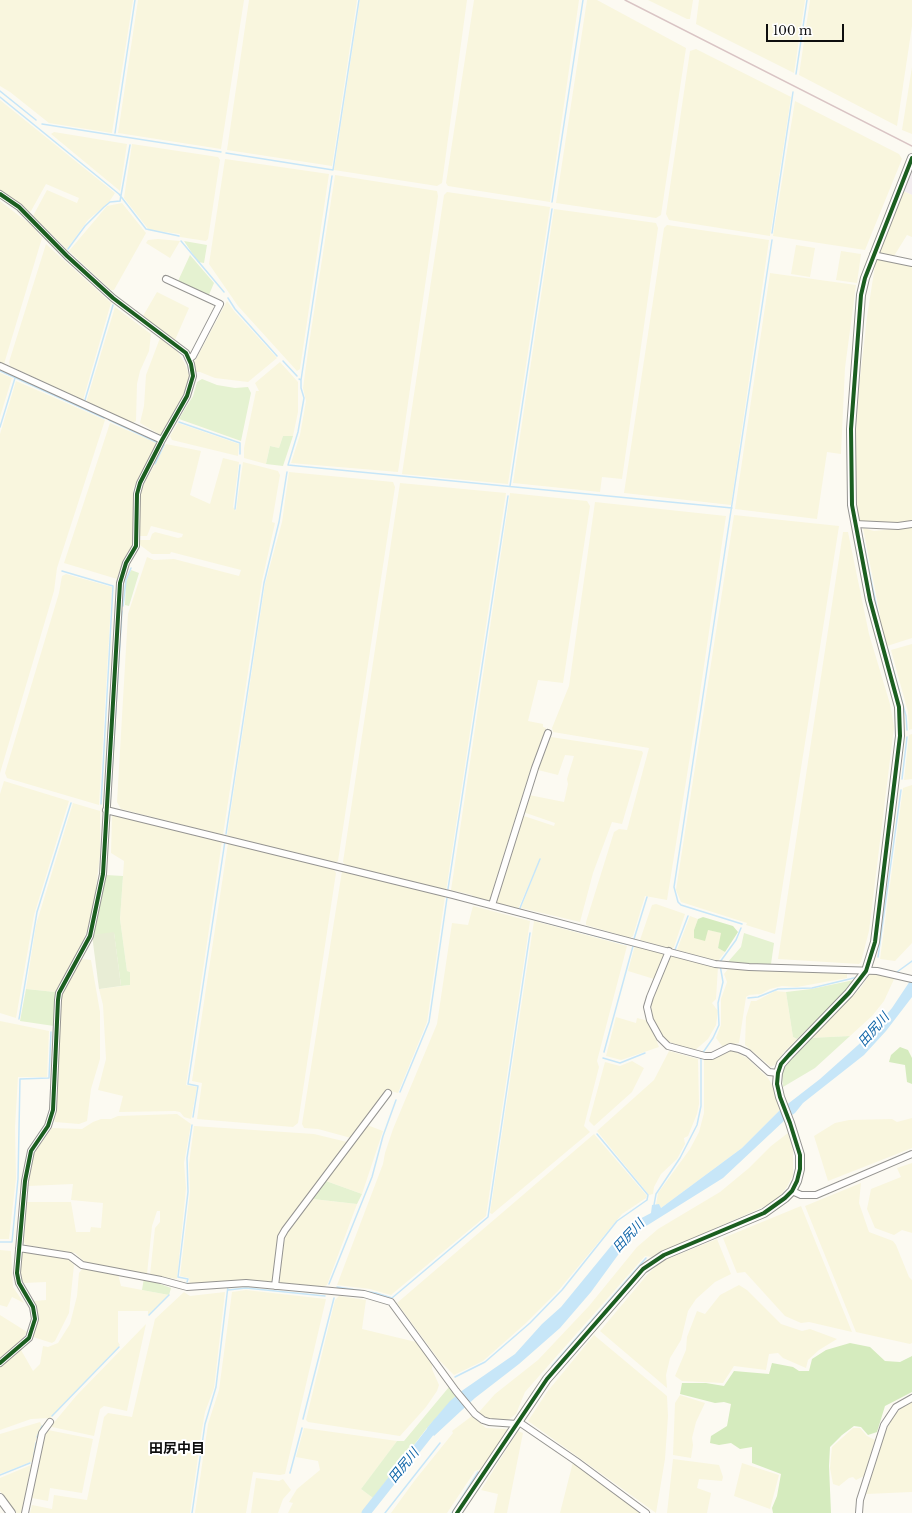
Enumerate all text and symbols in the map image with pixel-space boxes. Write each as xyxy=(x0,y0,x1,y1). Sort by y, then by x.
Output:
scale bar xyxy=(768,16,846,42)
text: 100 m xyxy=(773,23,812,38)
water label: 田尻川 xyxy=(855,1010,893,1050)
water label: 田尻川 xyxy=(610,1216,648,1256)
district label: 田尻中目 xyxy=(149,1441,205,1457)
water label: 田尻川 xyxy=(386,1446,422,1486)

